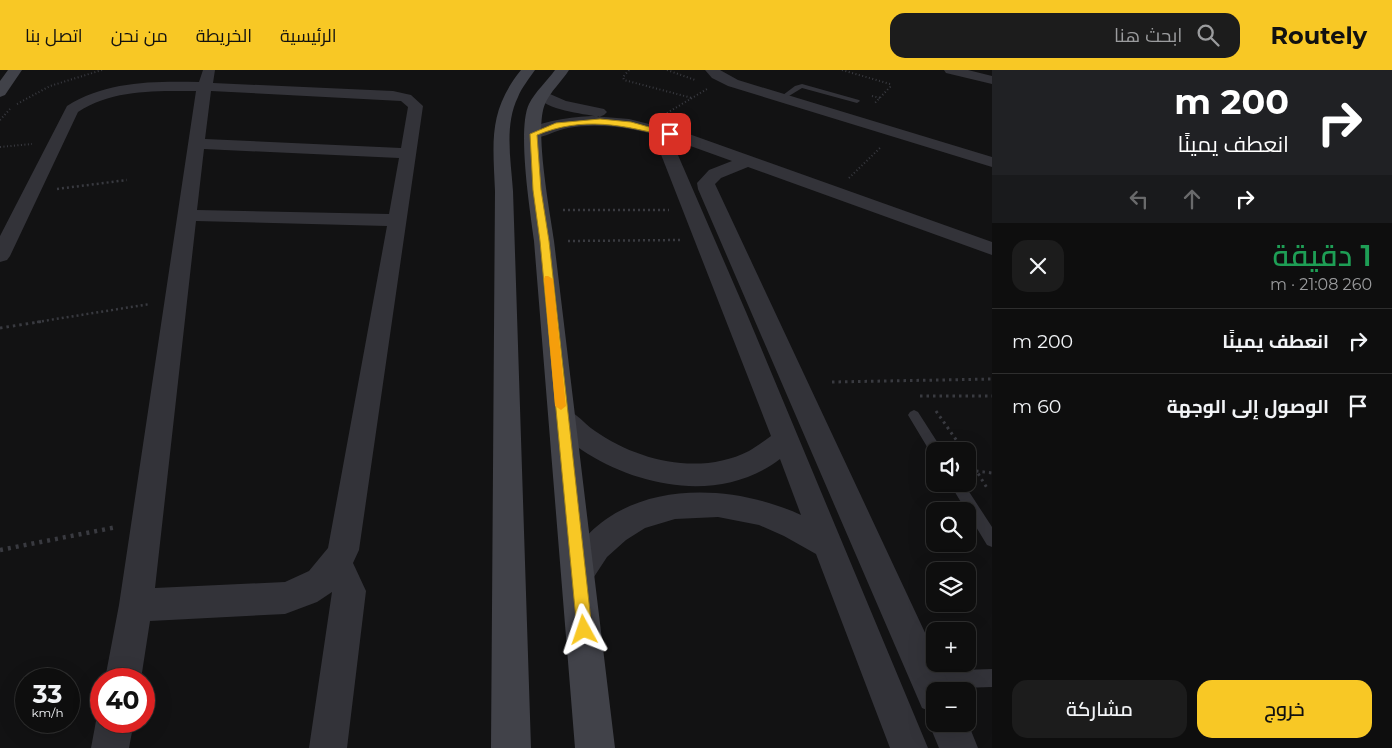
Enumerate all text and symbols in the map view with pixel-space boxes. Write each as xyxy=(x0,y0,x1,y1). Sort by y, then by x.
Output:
search box xyxy=(890,13,1240,58)
icon: search xyxy=(1194,21,1222,49)
text: Routely xyxy=(1270,21,1367,50)
text: ابحث هنا xyxy=(1114,24,1182,47)
text: اتصل بنا xyxy=(25,25,83,47)
text: من نحن xyxy=(111,25,168,47)
text: الخريطة xyxy=(196,25,252,47)
text: الرئيسية xyxy=(280,25,336,47)
text: 200 m xyxy=(1174,80,1289,123)
icon: right xyxy=(1307,90,1372,155)
pin xyxy=(649,113,691,155)
icon: arrive xyxy=(656,120,684,148)
text: انعطف يمينًا xyxy=(1178,131,1289,158)
icon: left xyxy=(1125,185,1153,213)
icon: ahead xyxy=(1178,185,1206,213)
icon: right xyxy=(1231,185,1259,213)
text: 1 دقيقة xyxy=(1272,237,1372,274)
button: close xyxy=(1012,240,1064,292)
text: 260 m · 21:08 xyxy=(1270,275,1372,294)
icon: right xyxy=(1344,327,1372,355)
text: 200 m xyxy=(1012,330,1073,353)
text: انعطف يمينًا xyxy=(1222,330,1329,353)
icon: arrive xyxy=(1344,392,1372,420)
text: 60 m xyxy=(1012,395,1061,418)
text: الوصول إلى الوجهة xyxy=(1167,395,1329,418)
map controls xyxy=(926,442,976,732)
button: sound xyxy=(926,442,976,492)
button: search xyxy=(926,502,976,552)
button: layers xyxy=(926,562,976,612)
position arrow xyxy=(557,603,609,655)
button: + xyxy=(926,622,976,672)
speed limit sign: 40 xyxy=(90,668,155,733)
text: 33 xyxy=(33,679,62,709)
button: مشاركة xyxy=(1012,680,1187,738)
button: خروج xyxy=(1197,680,1372,738)
button: − xyxy=(926,682,976,732)
text: km/h xyxy=(31,705,64,720)

